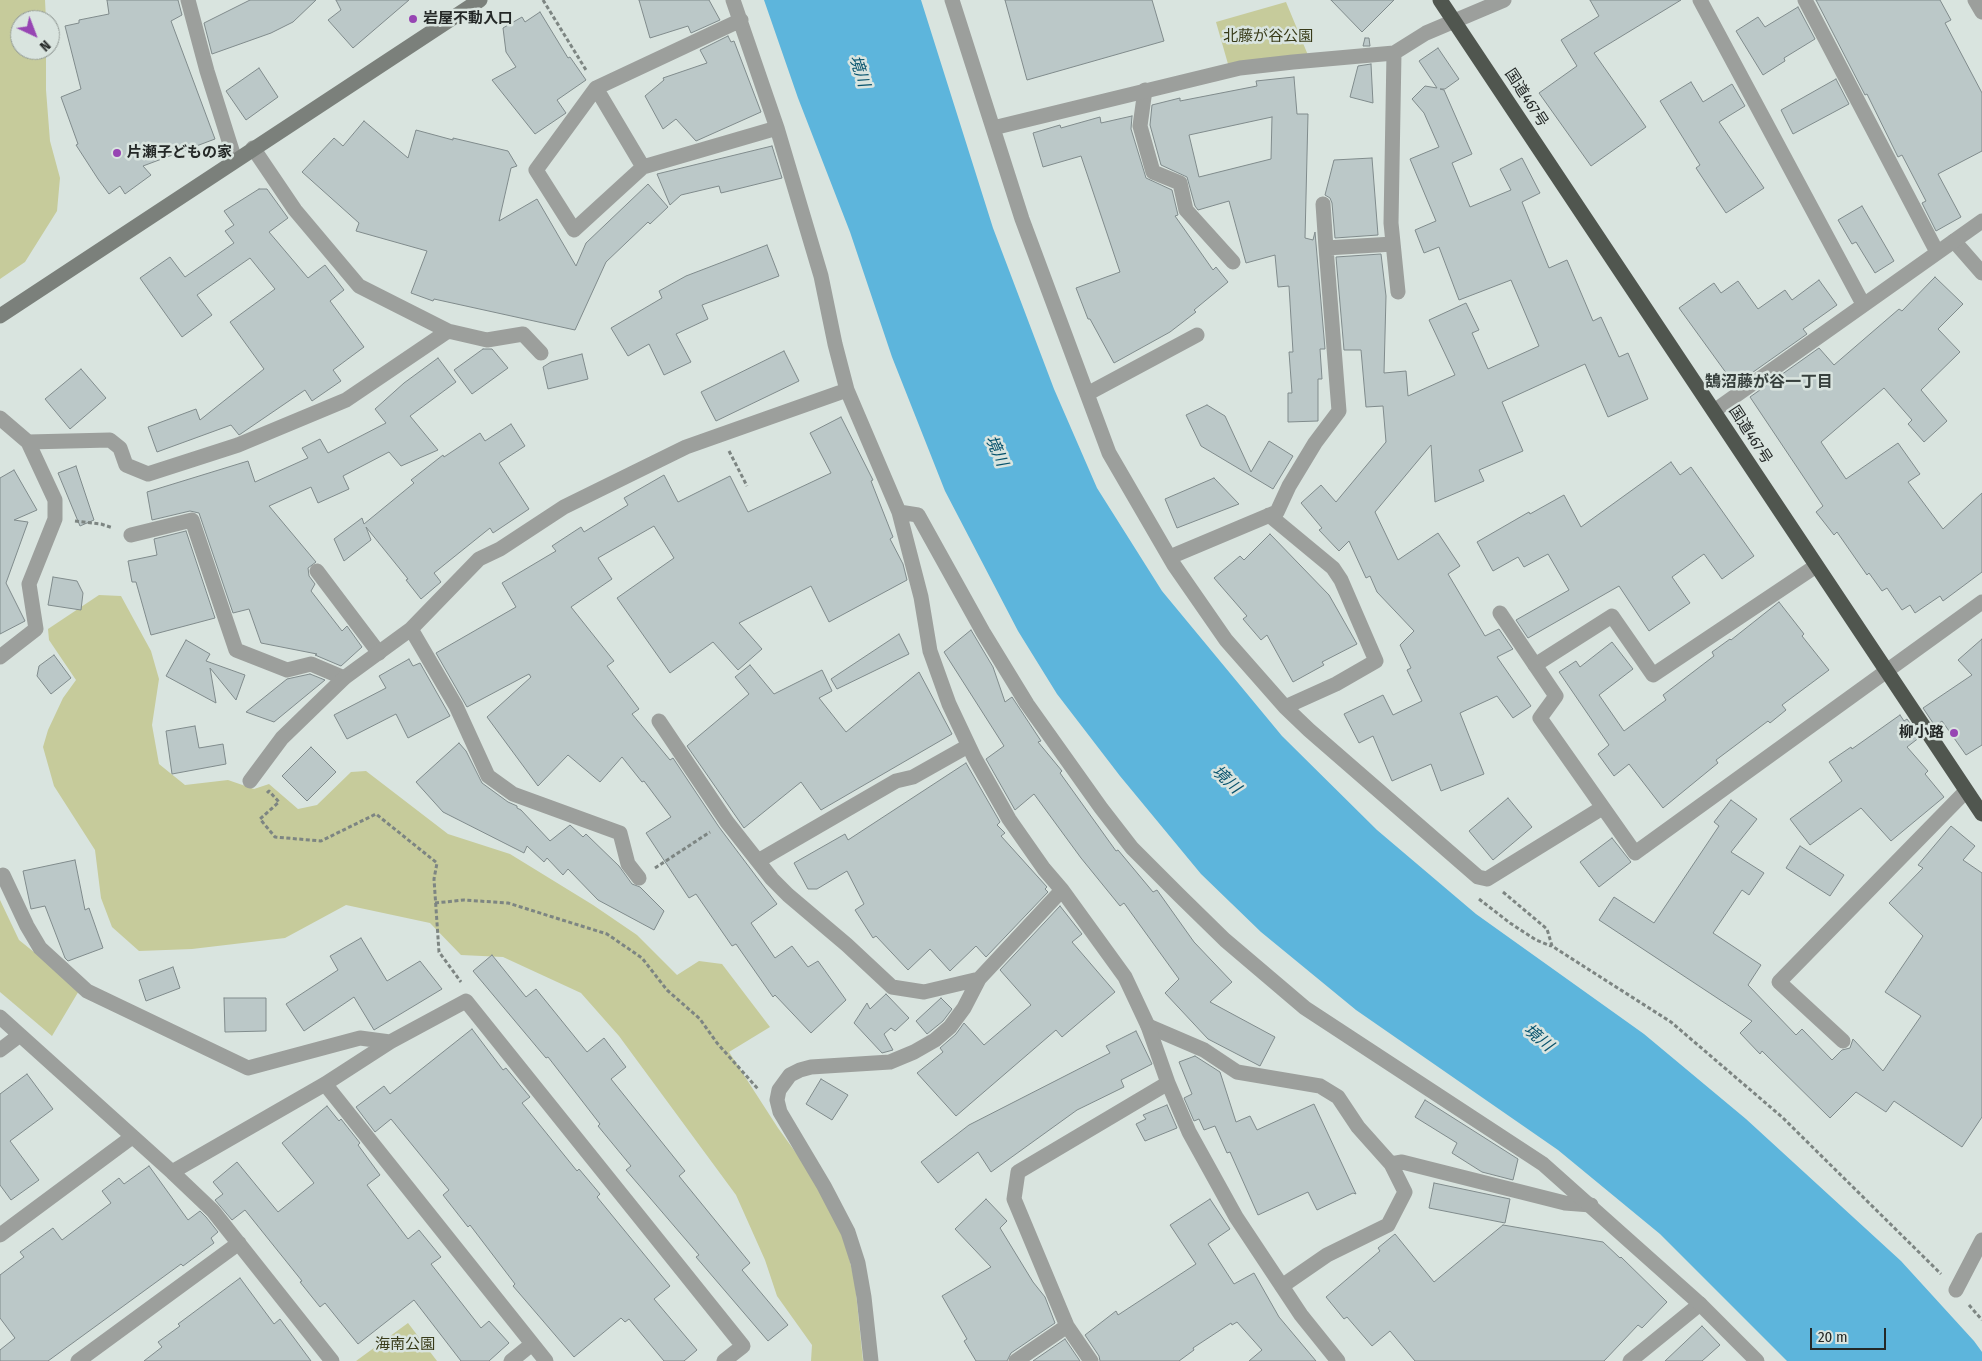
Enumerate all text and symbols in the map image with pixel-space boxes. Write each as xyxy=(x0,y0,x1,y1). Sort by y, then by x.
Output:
north arrow xyxy=(10,10,60,60)
place label: 岩屋不動入口 xyxy=(423,10,513,28)
marker: 岩屋不動入口 xyxy=(407,13,419,25)
park label: 北藤が谷公園 xyxy=(1223,28,1313,46)
text: N xyxy=(36,37,54,55)
water label: 境川 xyxy=(845,53,873,89)
street label: 国道467号 xyxy=(1501,66,1551,130)
place label: 片瀬子どもの家 xyxy=(127,144,232,162)
marker: 片瀬子どもの家 xyxy=(111,147,123,159)
district label: 鵠沼藤が谷一丁目 xyxy=(1705,373,1833,393)
street label: 国道467号 xyxy=(1725,403,1775,467)
water label: 境川 xyxy=(981,432,1011,470)
place label: 柳小路 xyxy=(1899,724,1944,742)
marker: 柳小路 xyxy=(1948,727,1960,739)
water label: 境川 xyxy=(1208,762,1244,798)
water label: 境川 xyxy=(1520,1020,1556,1056)
scale bar xyxy=(1812,1318,1888,1350)
text: 20 m xyxy=(1818,1328,1848,1346)
park label: 海南公園 xyxy=(375,1336,435,1354)

